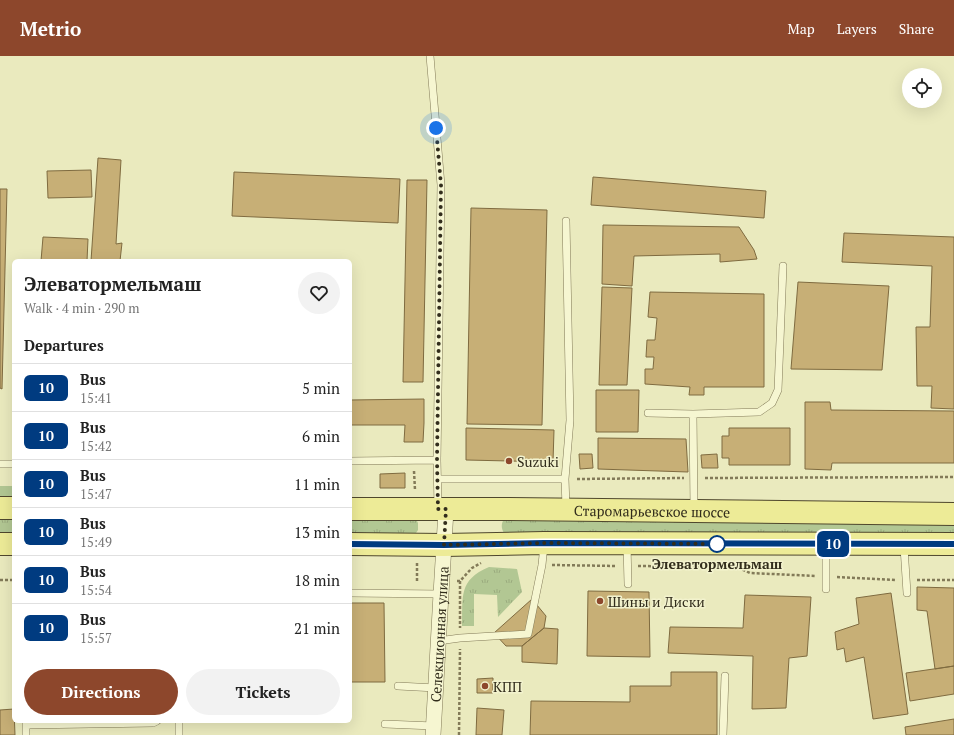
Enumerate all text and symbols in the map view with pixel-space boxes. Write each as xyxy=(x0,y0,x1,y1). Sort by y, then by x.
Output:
text: Metrio xyxy=(20,16,81,41)
text: Map xyxy=(788,19,815,38)
text: Layers xyxy=(837,19,877,38)
text: Share xyxy=(899,19,934,38)
map controls xyxy=(902,68,942,108)
button: locate xyxy=(902,68,942,108)
your location xyxy=(426,118,446,138)
text: Элеватормельмаш xyxy=(24,271,201,296)
button: heart xyxy=(298,272,340,314)
text: Walk · 4 min · 290 m xyxy=(24,299,139,317)
text: Departures xyxy=(24,335,104,355)
text: Bus xyxy=(80,369,106,389)
text: 10 xyxy=(38,378,54,397)
text: 5 min xyxy=(302,378,340,398)
text: 15:41 xyxy=(80,389,112,407)
text: Bus xyxy=(80,417,106,437)
text: 10 xyxy=(38,426,54,445)
text: 6 min xyxy=(302,426,340,446)
text: 15:42 xyxy=(80,437,112,455)
place label: Suzuki xyxy=(517,452,559,471)
marker: Suzuki xyxy=(504,456,514,466)
text: Bus xyxy=(80,465,106,485)
text: 10 xyxy=(38,474,54,493)
text: 11 min xyxy=(294,474,340,494)
text: 15:47 xyxy=(80,485,112,503)
street label: Старомарьевское шоссе xyxy=(574,500,730,521)
text: Bus xyxy=(80,513,106,533)
text: 10 xyxy=(38,522,54,541)
text: 13 min xyxy=(294,522,340,542)
line badge: 10 xyxy=(815,531,851,557)
text: 15:49 xyxy=(80,533,112,551)
text: 10 xyxy=(825,534,841,553)
marker: Элеватормельмаш xyxy=(708,535,726,553)
place label: Элеватормельмаш xyxy=(652,554,783,573)
text: Bus xyxy=(80,561,106,581)
street label: Селекционная улица xyxy=(425,566,452,703)
text: 10 xyxy=(38,570,54,589)
text: 18 min xyxy=(294,570,340,590)
text: 15:54 xyxy=(80,581,112,599)
place label: Шины и Диски xyxy=(608,592,705,611)
marker: Шины и Диски xyxy=(595,596,605,606)
text: Bus xyxy=(80,609,106,629)
text: 10 xyxy=(38,618,54,637)
text: 21 min xyxy=(294,618,340,638)
text: 15:57 xyxy=(80,629,112,647)
button: Directions xyxy=(24,669,178,715)
button: Tickets xyxy=(186,669,340,715)
place label: КПП xyxy=(493,677,522,696)
marker: КПП xyxy=(480,681,490,691)

